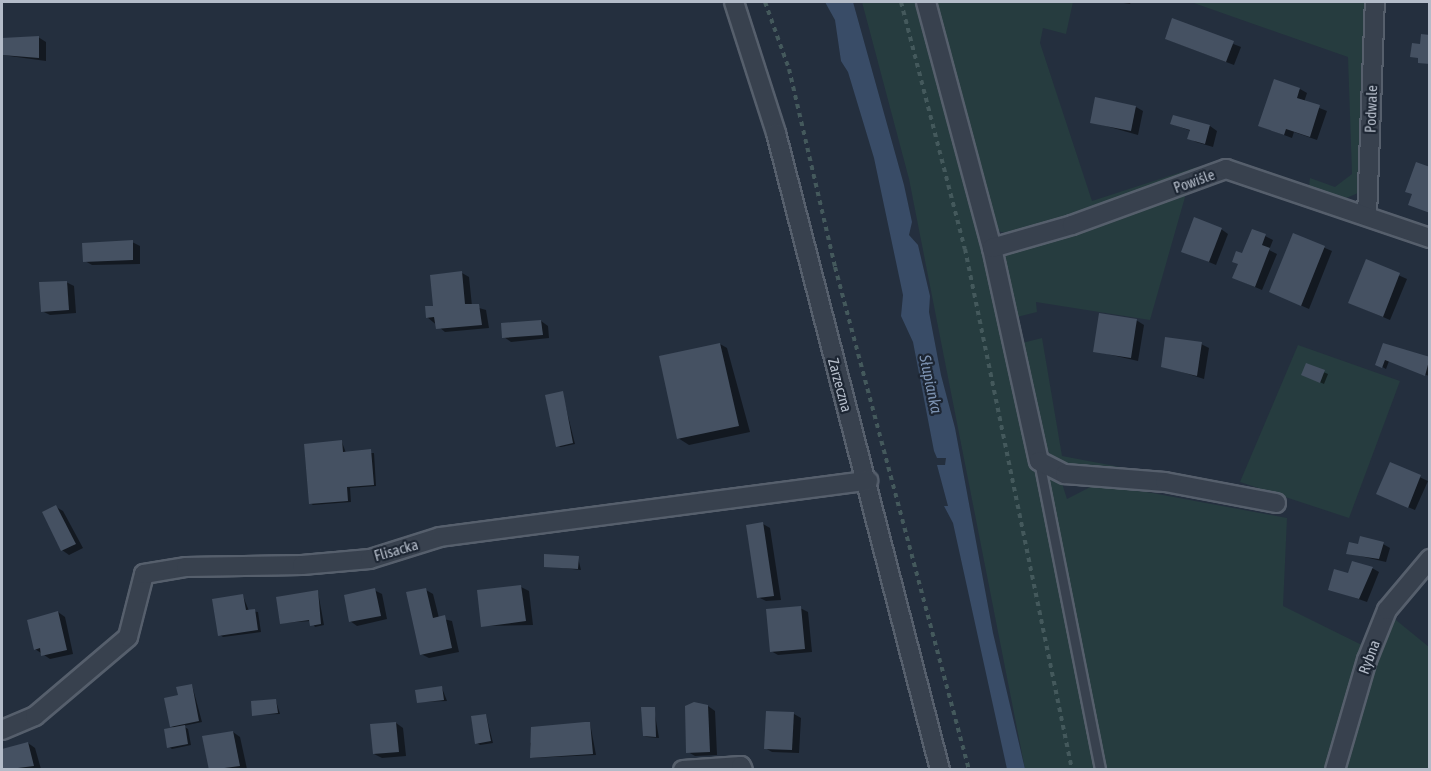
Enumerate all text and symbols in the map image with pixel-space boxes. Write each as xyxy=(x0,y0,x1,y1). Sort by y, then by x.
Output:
street label: Podwale xyxy=(1361,85,1381,133)
street label: Powiśle xyxy=(1171,165,1217,197)
water label: Słupianka xyxy=(915,353,947,415)
street label: Zarzeczna xyxy=(824,356,856,414)
street label: Flisacka xyxy=(372,535,420,565)
street label: Rybna xyxy=(1355,637,1383,677)

